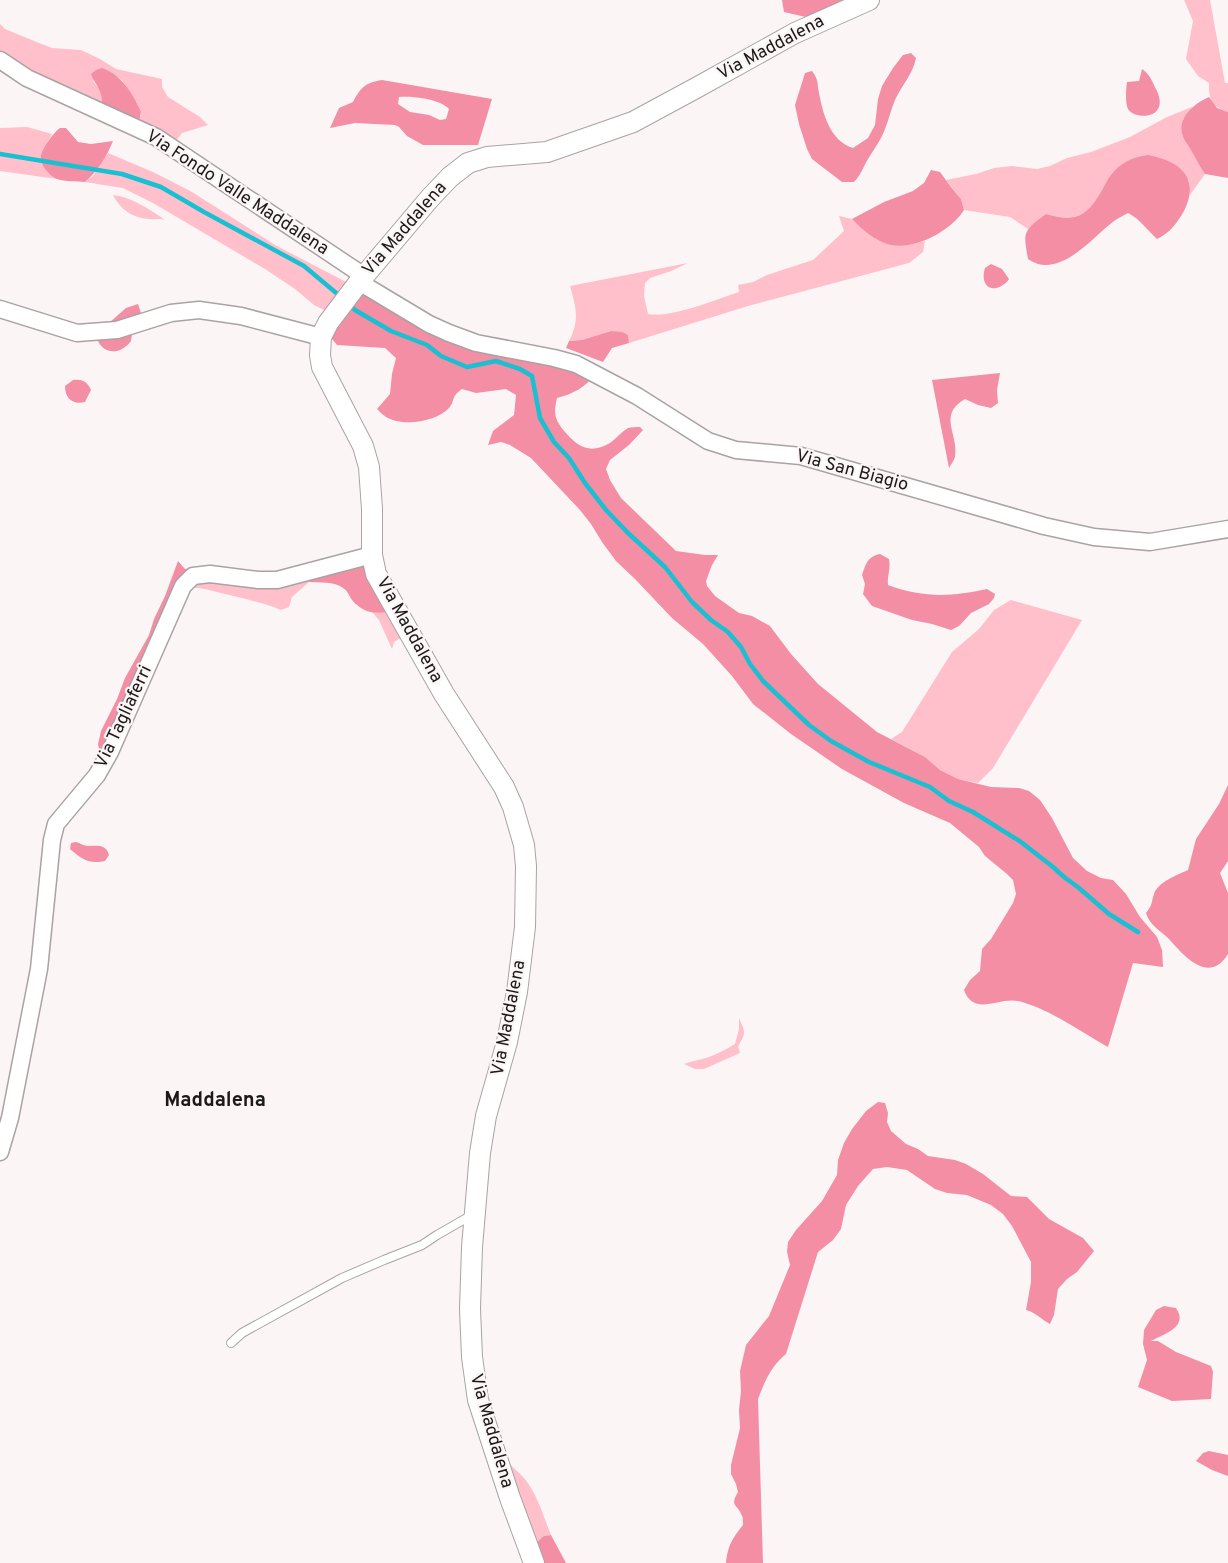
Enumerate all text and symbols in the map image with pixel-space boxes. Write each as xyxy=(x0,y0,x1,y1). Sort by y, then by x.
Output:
street label: Via Maddalena xyxy=(714,10,828,86)
street label: Via Fondo Valle Maddalena xyxy=(141,125,333,261)
street label: Via Maddalena xyxy=(358,177,452,281)
street label: Via San Biagio xyxy=(793,445,911,497)
street label: Via Maddalena xyxy=(370,573,448,687)
street label: Via Tagliaferri xyxy=(90,662,158,772)
street label: Via Maddalena xyxy=(486,958,532,1078)
district label: Maddalena xyxy=(164,1088,266,1114)
street label: Via Maddalena xyxy=(464,1371,518,1491)

